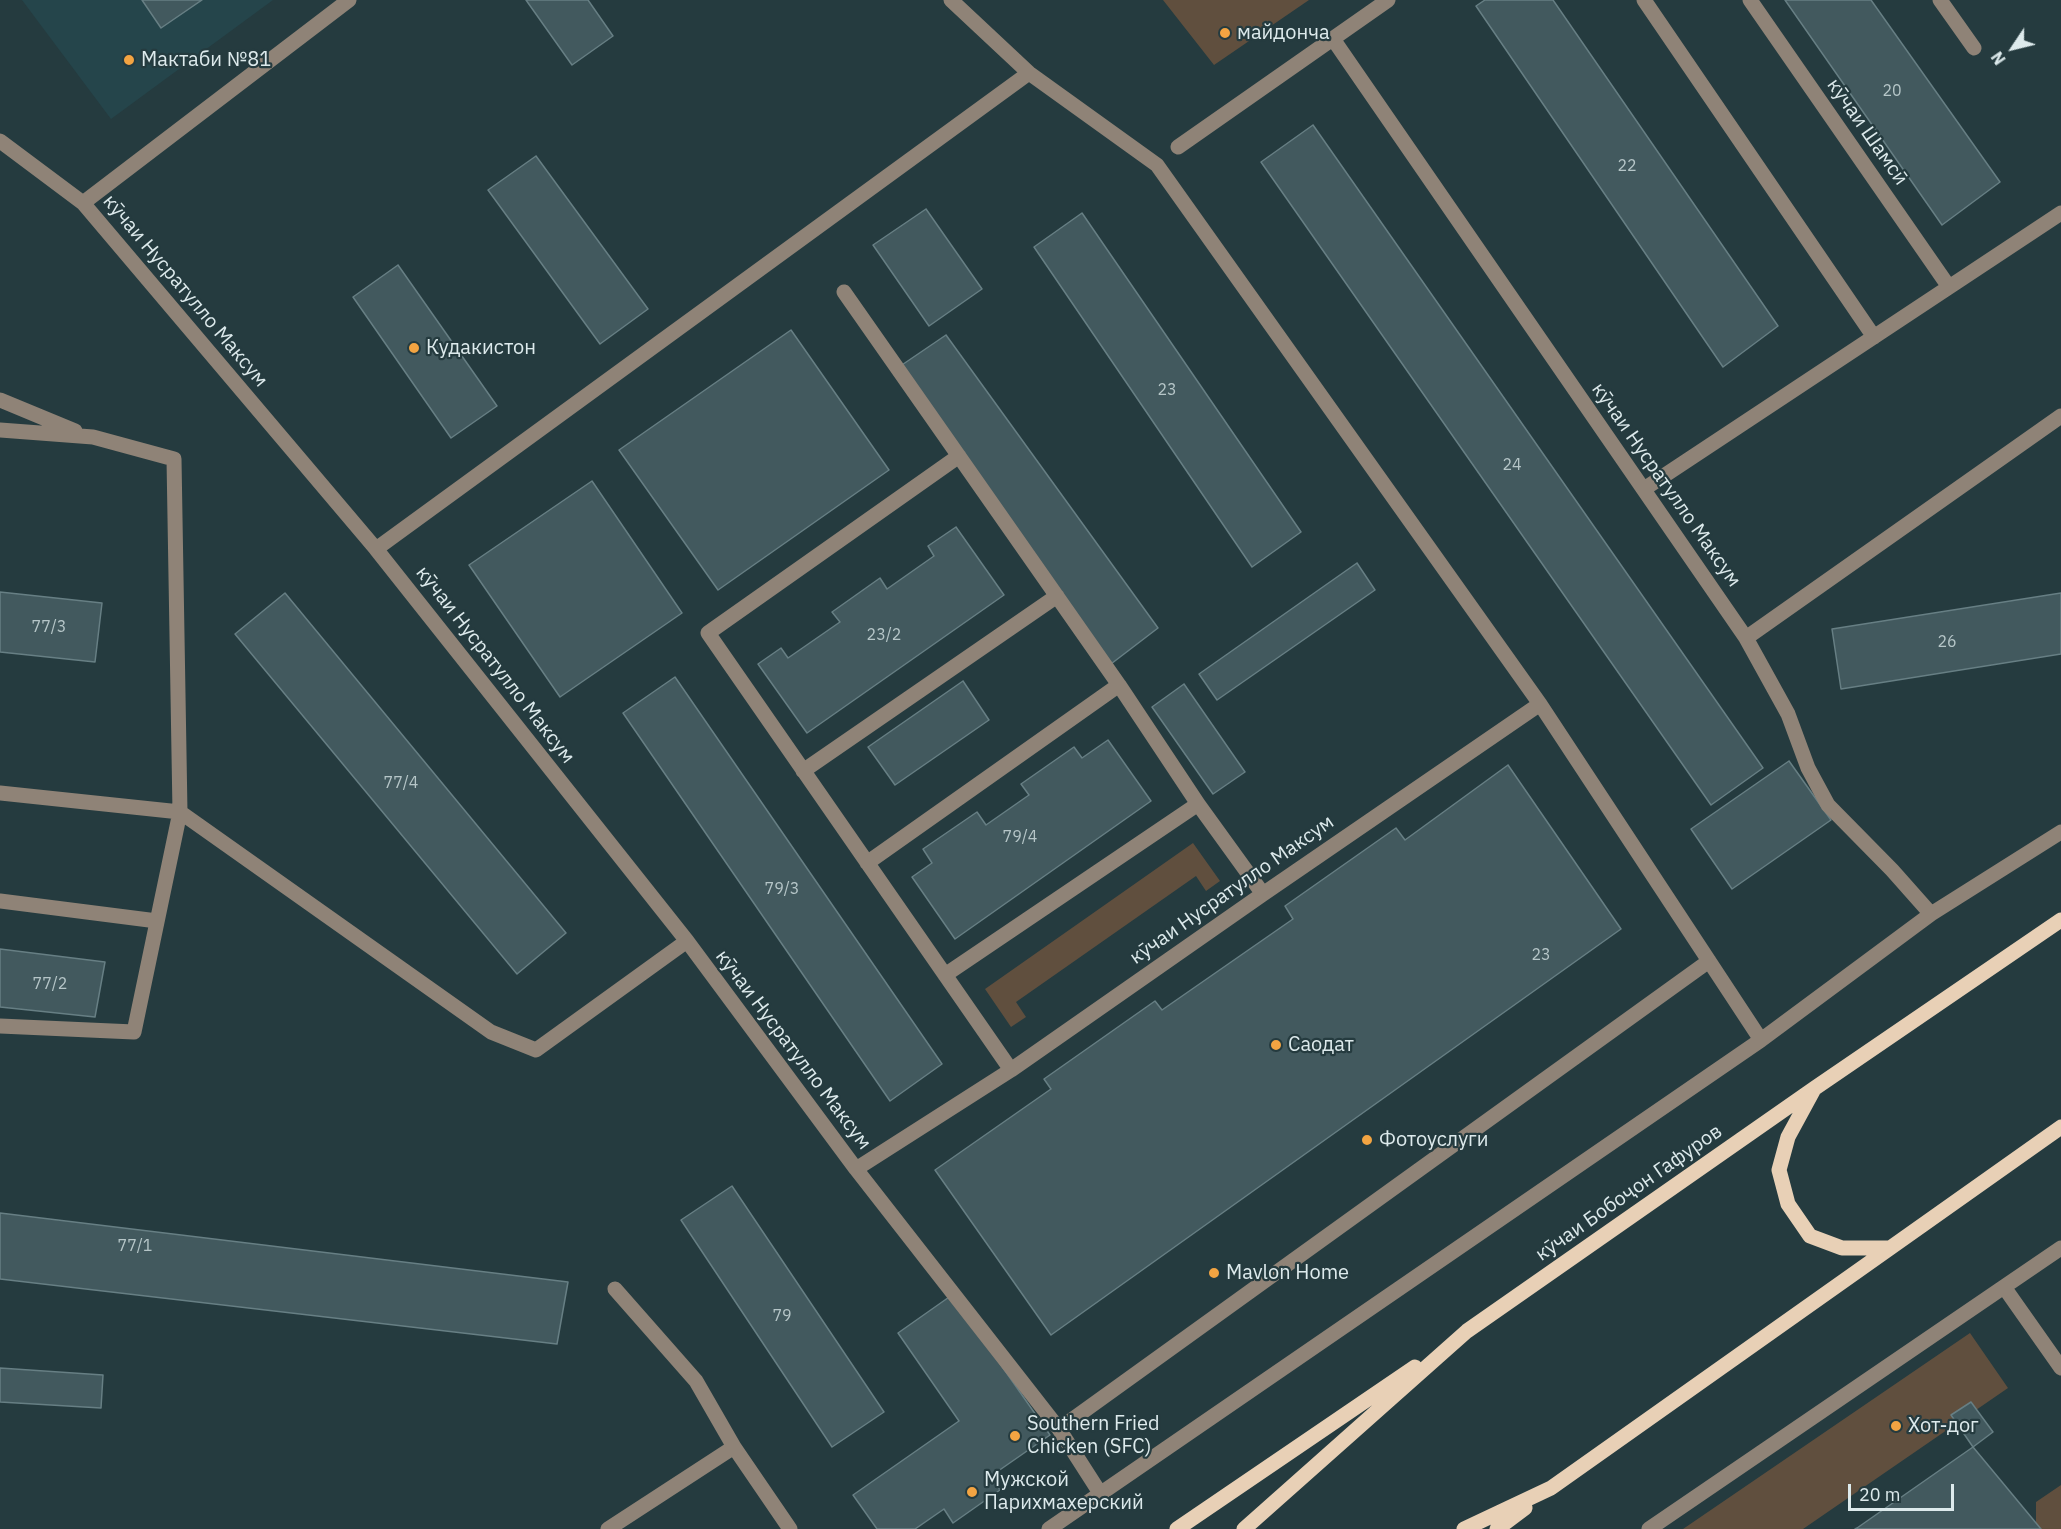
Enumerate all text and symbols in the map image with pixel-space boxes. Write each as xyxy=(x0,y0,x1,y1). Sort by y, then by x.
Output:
north arrow xyxy=(1983,18,2043,78)
place label: майдонча xyxy=(1237,21,1330,45)
marker: майдонча xyxy=(1218,26,1232,40)
place label: Мактаби №81 xyxy=(141,48,271,72)
text: N xyxy=(1987,48,2010,69)
marker: Мактаби №81 xyxy=(122,53,136,67)
street label: кӯчаи Шамсӣ xyxy=(1821,74,1913,190)
house number: 20 xyxy=(1882,81,1902,101)
house number: 22 xyxy=(1617,156,1637,176)
street label: кӯчаи Нусратулло Максум xyxy=(97,190,273,392)
place label: Кудакистон xyxy=(426,336,536,360)
marker: Кудакистон xyxy=(407,341,421,355)
street label: кӯчаи Нусратулло Максум xyxy=(1586,378,1746,592)
house number: 23 xyxy=(1157,380,1177,400)
house number: 24 xyxy=(1502,455,1522,475)
street label: кӯчаи Нусратулло Максум xyxy=(410,561,580,769)
house number: 77/3 xyxy=(32,617,66,637)
house number: 23/2 xyxy=(867,625,901,645)
house number: 26 xyxy=(1937,632,1957,652)
house number: 77/4 xyxy=(384,773,418,793)
street label: кӯчаи Нусратулло Максум xyxy=(1125,810,1339,970)
house number: 79/4 xyxy=(1003,827,1037,847)
house number: 79/3 xyxy=(765,879,799,899)
street label: кӯчаи Нусратулло Максум xyxy=(710,945,876,1155)
house number: 23 xyxy=(1531,945,1551,965)
house number: 77/2 xyxy=(33,974,67,994)
place label: Саодат xyxy=(1288,1033,1354,1057)
marker: Саодат xyxy=(1269,1038,1283,1052)
street label: кӯчаи Бобоҷон Гафуров xyxy=(1531,1119,1727,1267)
place label: Фотоуслуги xyxy=(1379,1128,1489,1152)
marker: Фотоуслуги xyxy=(1360,1133,1374,1147)
house number: 77/1 xyxy=(118,1236,152,1256)
place label: Mavlon Home xyxy=(1226,1261,1349,1285)
marker: Mavlon Home xyxy=(1207,1266,1221,1280)
house number: 79 xyxy=(772,1306,792,1326)
place label: Southern Fried Chicken (SFC) xyxy=(1027,1412,1160,1459)
place label: Хот-дог xyxy=(1908,1414,1979,1438)
marker: Хот-дог xyxy=(1889,1419,1903,1433)
marker: Southern Fried Chicken (SFC) xyxy=(1008,1429,1022,1443)
place label: Мужской Парихмахерский xyxy=(984,1468,1144,1515)
scale bar xyxy=(1851,1472,1958,1510)
text: 20 m xyxy=(1859,1483,1901,1506)
marker: Мужской Парихмахерский xyxy=(965,1485,979,1499)

